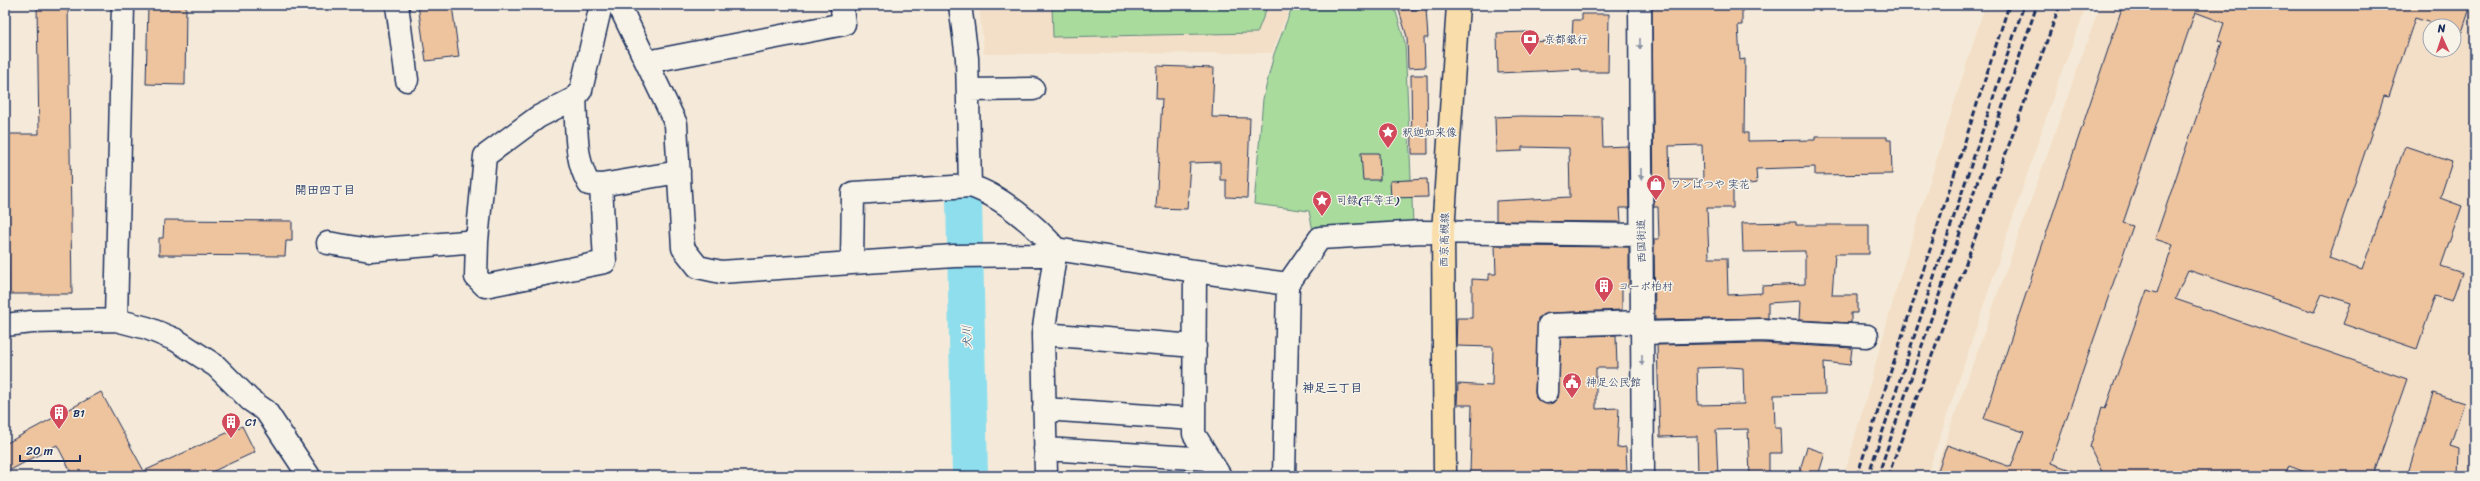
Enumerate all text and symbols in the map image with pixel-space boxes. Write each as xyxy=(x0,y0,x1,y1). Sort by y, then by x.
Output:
north arrow xyxy=(2422,18,2462,58)
text: N xyxy=(2436,19,2446,38)
bank icon: 京都銀行 xyxy=(1519,28,1541,56)
place label: 京都銀行 xyxy=(1544,30,1588,49)
one-way arrow xyxy=(1637,38,1643,51)
place icon: 釈迦如来像 xyxy=(1377,121,1399,149)
place label: 釈迦如来像 xyxy=(1402,123,1457,142)
one-way arrow xyxy=(1638,168,1644,181)
shop icon: ワンぱつや 実花 xyxy=(1645,173,1667,201)
place label: ワンぱつや 実花 xyxy=(1670,175,1750,194)
district label: 開田四丁目 xyxy=(295,179,355,201)
place icon: 司録(平等王) xyxy=(1311,189,1333,217)
place label: 司録(平等王) xyxy=(1336,191,1400,210)
street label: 西京高槻線 xyxy=(1435,212,1454,268)
street label: 西国街道 xyxy=(1632,219,1651,263)
building icon: コーポ柏村 xyxy=(1593,275,1615,303)
place label: コーポ柏村 xyxy=(1618,277,1673,296)
water label: 犬川 xyxy=(956,325,978,349)
one-way arrow xyxy=(1639,354,1645,367)
public building icon: 神足公民館 xyxy=(1561,371,1583,399)
place label: 神足公民館 xyxy=(1586,373,1641,392)
district label: 神足三丁目 xyxy=(1302,377,1362,399)
building icon: B1 xyxy=(48,402,70,430)
place label: B1 xyxy=(73,404,85,423)
building icon: C1 xyxy=(220,411,242,439)
place label: C1 xyxy=(245,413,257,432)
scale bar xyxy=(20,437,80,463)
text: 20 m xyxy=(26,440,53,462)

